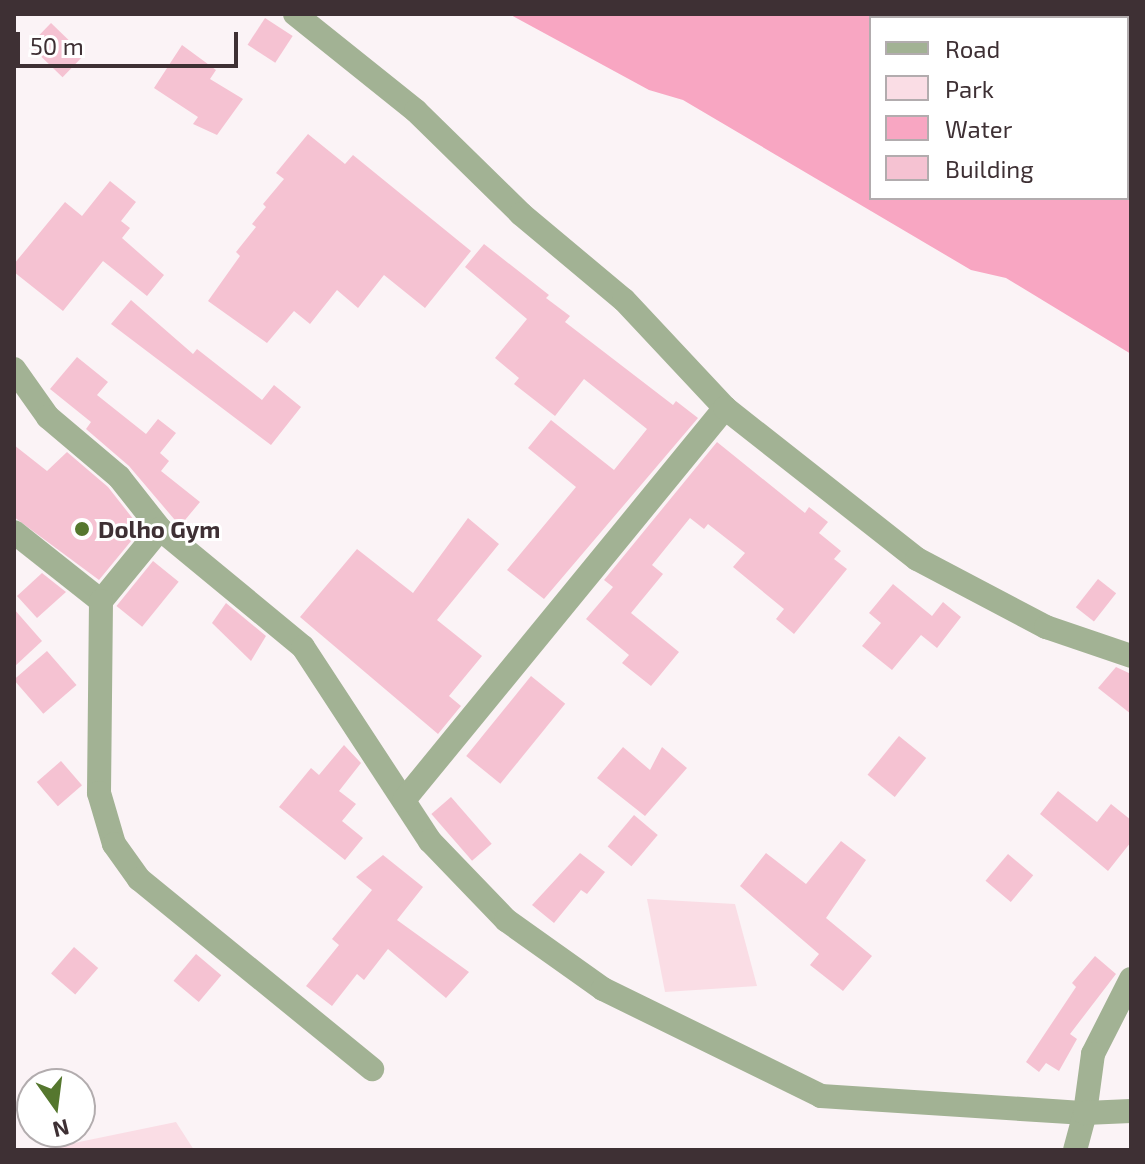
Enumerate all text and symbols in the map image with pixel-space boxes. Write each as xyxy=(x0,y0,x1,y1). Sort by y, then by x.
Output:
scale bar xyxy=(20,16,242,66)
legend xyxy=(869,16,1129,200)
text: 50 m xyxy=(30,31,84,60)
text: Road xyxy=(945,34,1000,63)
text: Park xyxy=(945,74,994,103)
text: Water xyxy=(945,114,1012,143)
text: Building xyxy=(945,154,1034,183)
place label: Dolho Gym xyxy=(98,515,220,543)
marker: Dolho Gym xyxy=(73,520,91,538)
north arrow xyxy=(16,1068,96,1148)
text: N xyxy=(50,1115,72,1144)

